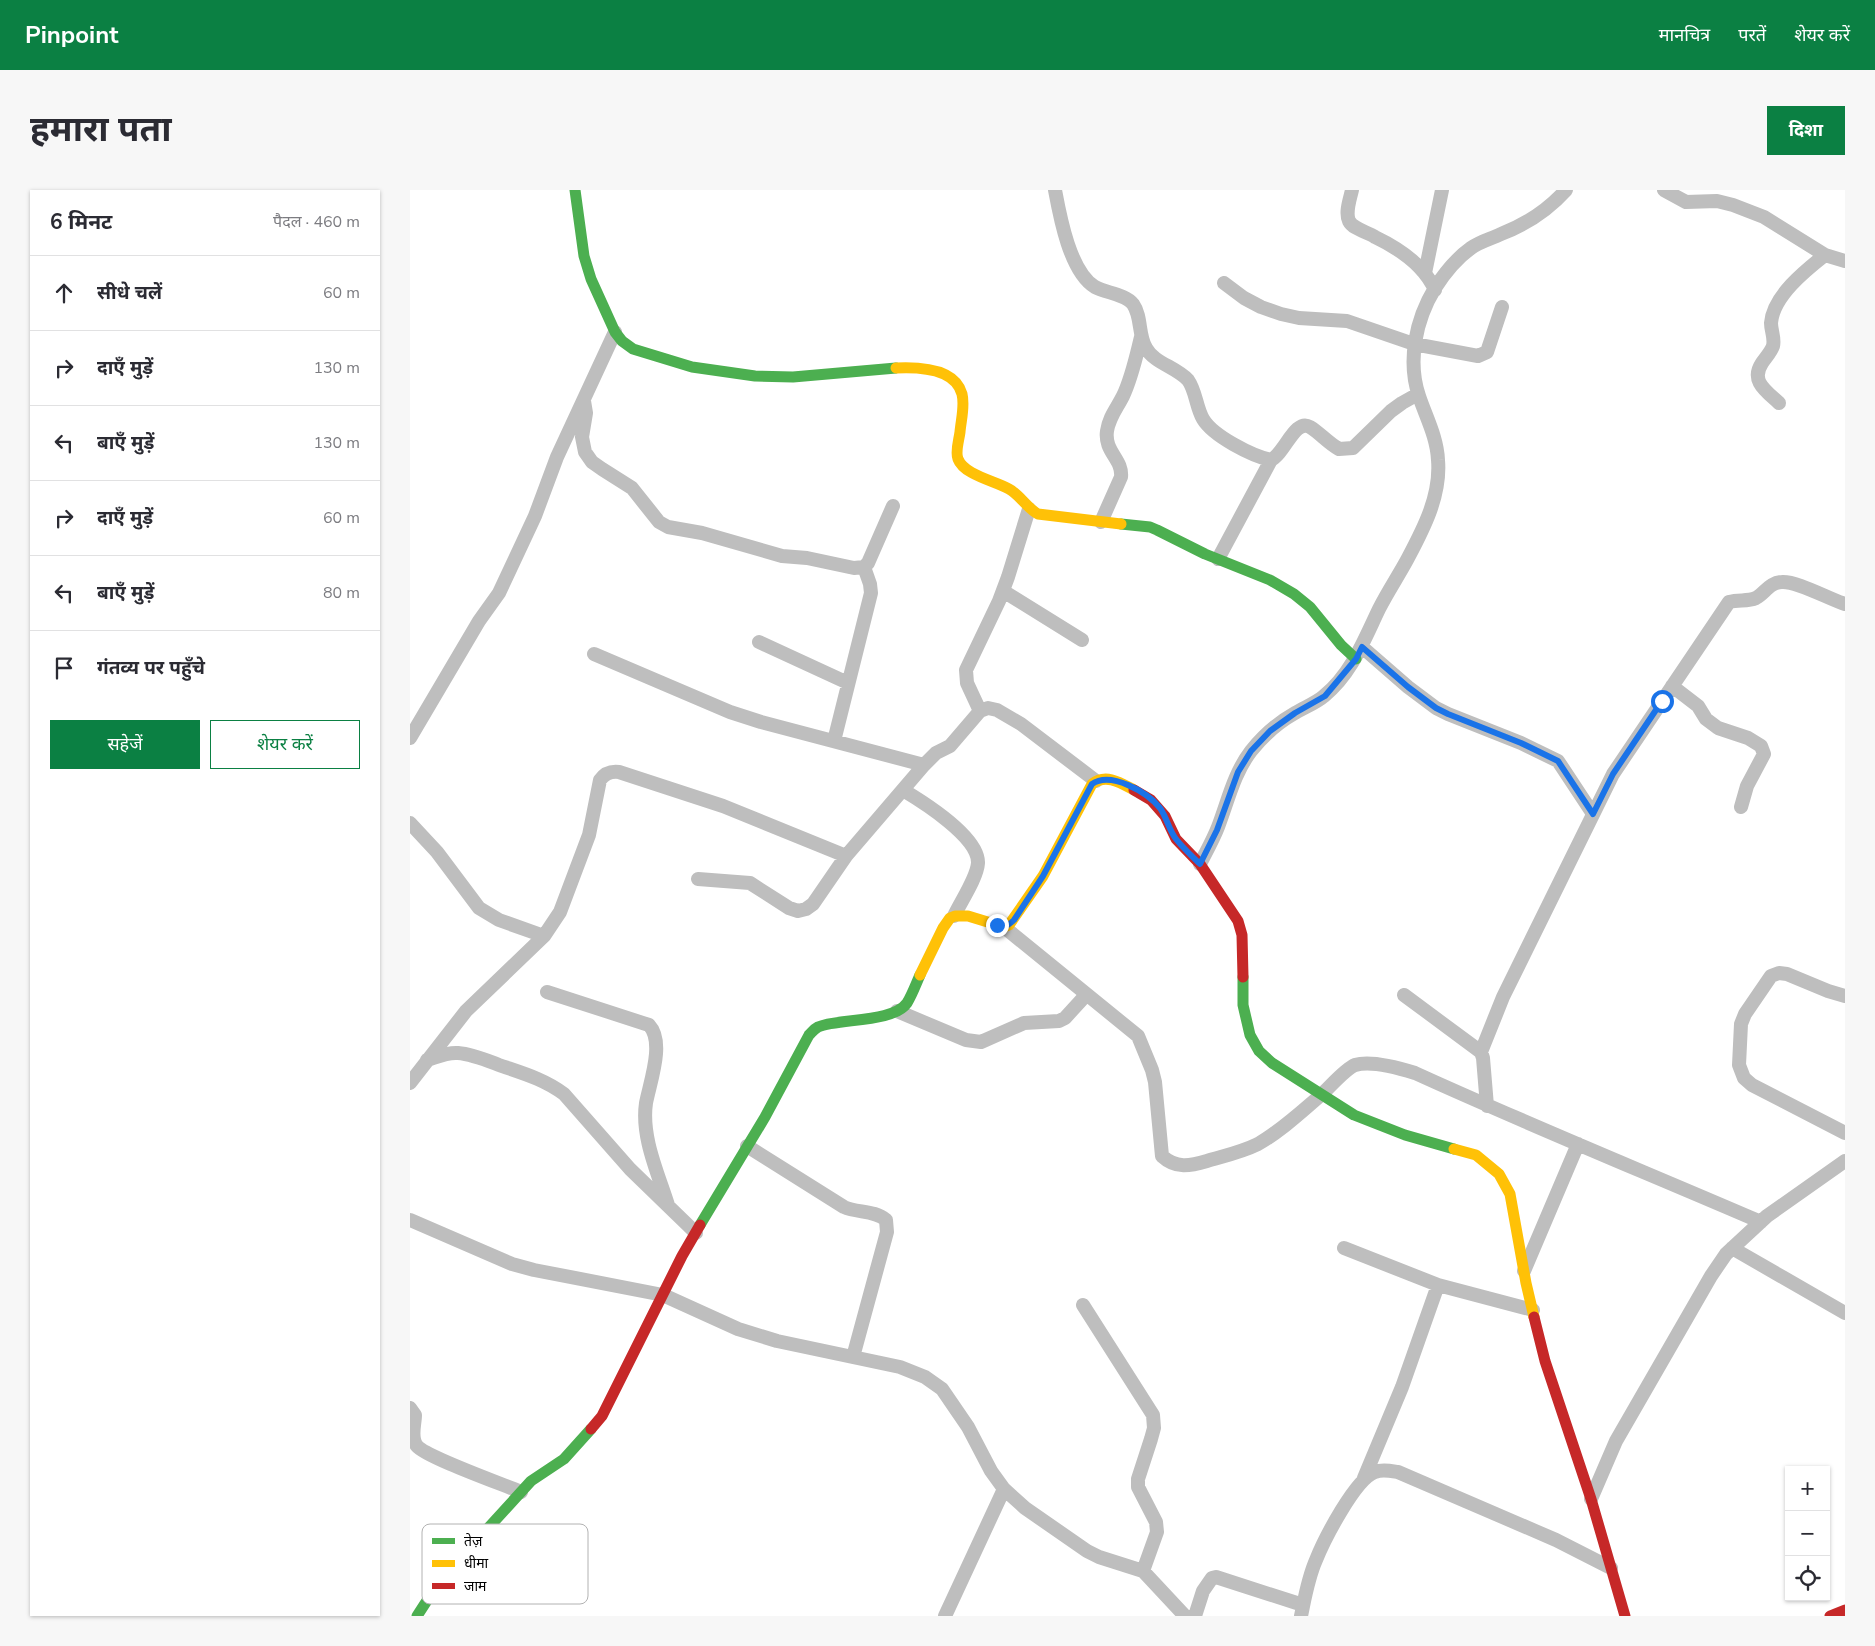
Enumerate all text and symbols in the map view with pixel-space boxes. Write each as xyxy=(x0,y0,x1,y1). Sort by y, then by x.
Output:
text: Pinpoint xyxy=(25,19,118,51)
text: मानचित्र xyxy=(1659,23,1710,47)
text: परतें xyxy=(1738,23,1766,47)
text: शेयर करें xyxy=(1794,23,1850,47)
text: हमारा पता xyxy=(30,106,172,153)
button: दिशा xyxy=(1767,106,1845,155)
text: 6 मिनट xyxy=(50,208,112,236)
text: पैदल · 460 m xyxy=(273,211,360,233)
icon: ahead xyxy=(50,279,78,307)
text: सीधे चलें xyxy=(97,280,162,306)
text: 60 m xyxy=(323,282,360,304)
icon: right xyxy=(50,354,78,382)
text: दाएँ मुड़ें xyxy=(97,355,153,381)
text: 130 m xyxy=(313,357,360,379)
icon: left xyxy=(50,429,78,457)
text: बाएँ मुड़ें xyxy=(97,430,154,456)
text: 130 m xyxy=(313,432,360,454)
icon: right xyxy=(50,504,78,532)
text: दाएँ मुड़ें xyxy=(97,505,153,531)
text: 60 m xyxy=(323,507,360,529)
icon: left xyxy=(50,579,78,607)
text: बाएँ मुड़ें xyxy=(97,580,154,606)
text: 80 m xyxy=(323,582,360,604)
icon: arrive xyxy=(50,654,78,682)
text: गंतव्य पर पहुँचे xyxy=(97,655,205,681)
route start xyxy=(1651,690,1674,713)
button: सहेजें xyxy=(50,720,200,769)
button: शेयर करें xyxy=(210,720,360,769)
route end xyxy=(986,914,1009,937)
map controls xyxy=(1785,1466,1830,1601)
button: + xyxy=(1785,1466,1830,1511)
button: − xyxy=(1785,1511,1830,1556)
legend xyxy=(422,1524,588,1604)
text: तेज़ xyxy=(464,1532,483,1551)
text: धीमा xyxy=(464,1554,489,1573)
button: locate xyxy=(1785,1556,1830,1601)
text: जाम xyxy=(464,1577,487,1596)

